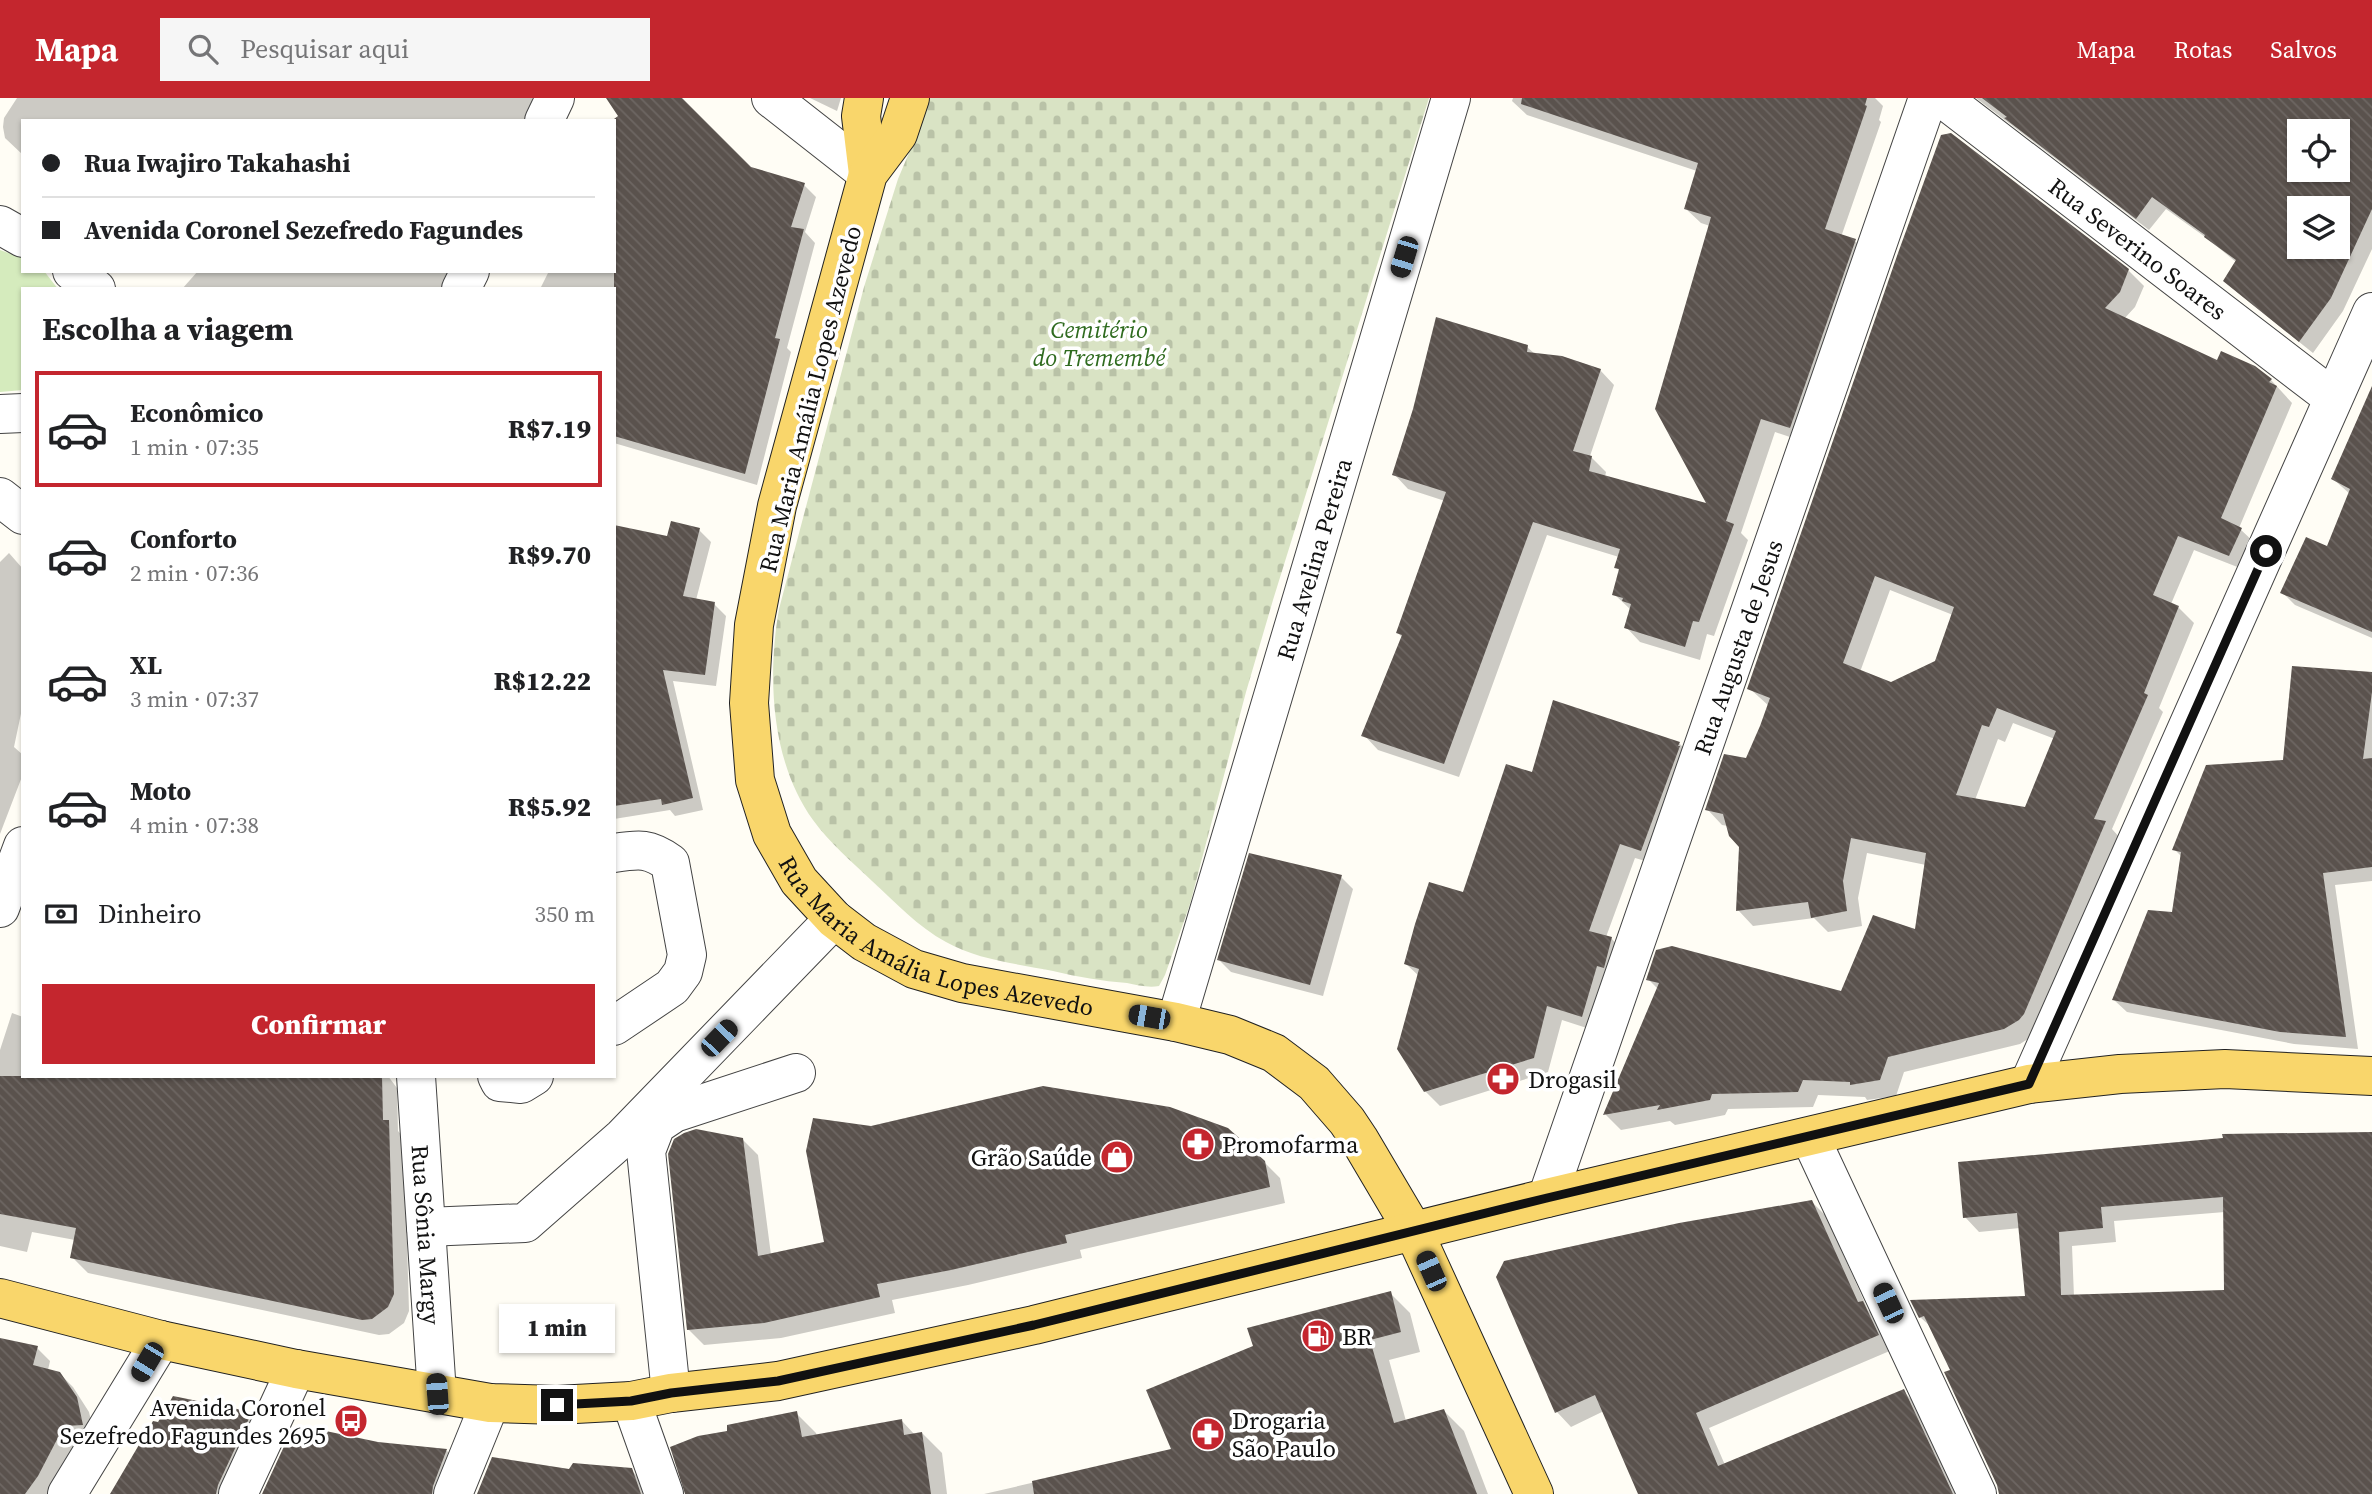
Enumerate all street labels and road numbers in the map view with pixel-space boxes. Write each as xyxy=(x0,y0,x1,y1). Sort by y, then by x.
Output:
street label: Rua Severino Soares xyxy=(2042,169,2234,327)
street label: Rua Maria Amália Lopes Azevedo xyxy=(751,222,869,576)
street label: Rua Avelina Pereira xyxy=(1268,453,1360,664)
street label: Rua Augusta de Jesus xyxy=(1685,535,1790,759)
street label: Rua Maria Amália Lopes Azevedo xyxy=(771,849,1096,1023)
street label: Rua Sônia Margy xyxy=(404,1144,449,1326)

